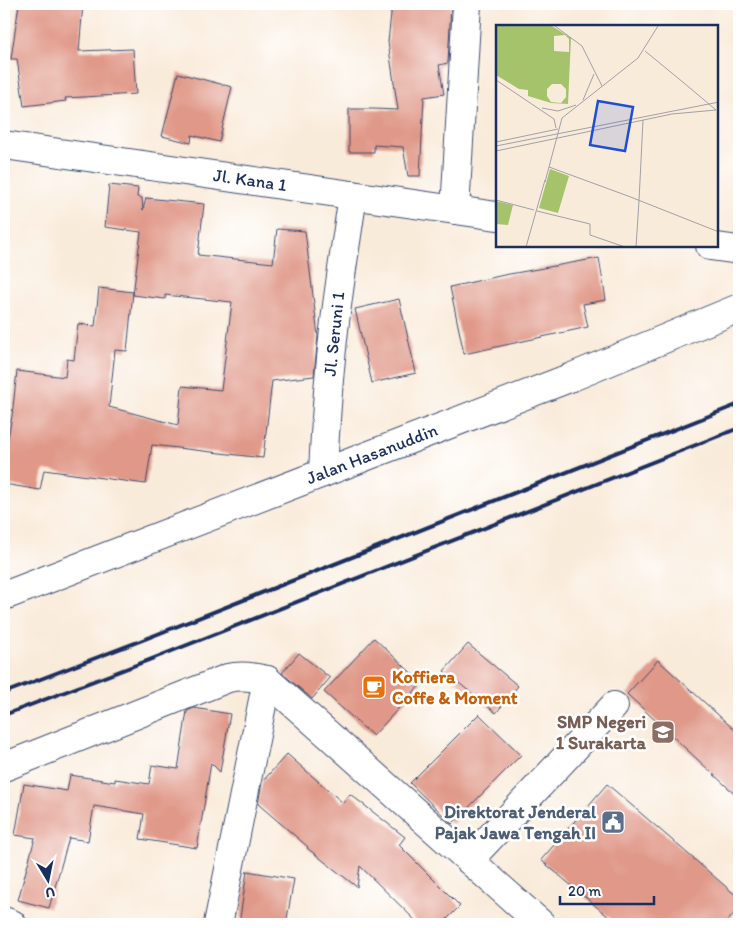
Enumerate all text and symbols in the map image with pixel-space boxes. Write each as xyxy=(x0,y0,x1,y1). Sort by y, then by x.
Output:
inset map xyxy=(496,25,718,248)
street label: Jl. Kana 1 xyxy=(212,164,288,196)
street label: Jl. Seruni 1 xyxy=(319,291,349,377)
street label: Jalan Hasanuddin xyxy=(303,419,441,489)
place label: Koffiera Coffe & Moment xyxy=(392,666,518,709)
cafe icon: Koffiera Coffe & Moment xyxy=(361,674,387,700)
place label: SMP Negeri 1 Surakarta xyxy=(556,711,647,754)
school or university icon: SMP Negeri 1 Surakarta xyxy=(650,719,676,745)
place label: Direktorat Jenderal Pajak Jawa Tengah II xyxy=(435,801,597,844)
public building icon: Direktorat Jenderal Pajak Jawa Tengah II xyxy=(600,809,626,835)
north arrow xyxy=(22,856,72,906)
scale bar xyxy=(560,873,654,905)
text: 20 m xyxy=(568,882,602,900)
text: U xyxy=(44,883,56,901)

